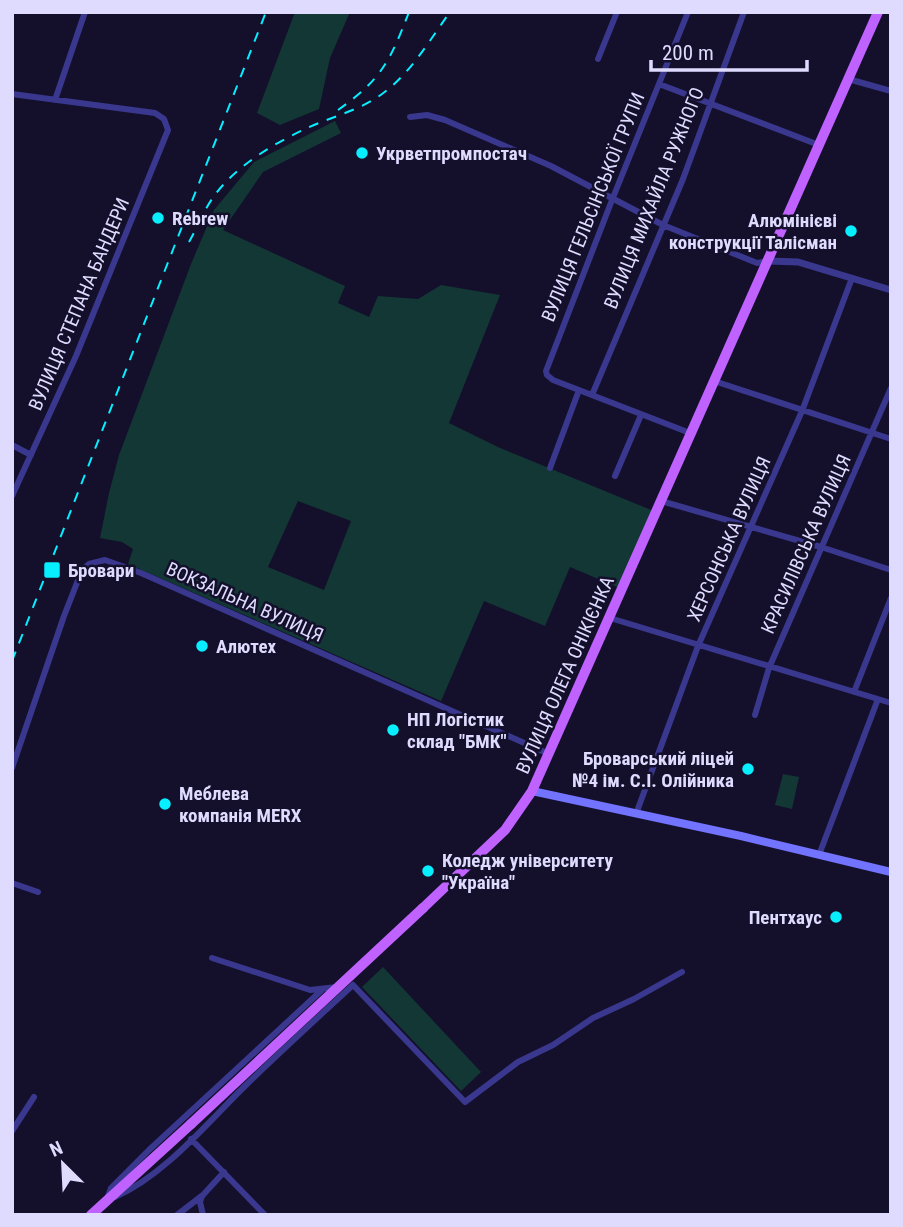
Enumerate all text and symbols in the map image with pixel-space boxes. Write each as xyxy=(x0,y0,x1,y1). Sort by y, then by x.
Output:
scale bar xyxy=(651,28,807,72)
text: 200 m xyxy=(662,41,714,65)
street label: ВУЛИЦЯ МИХАЙЛА РУЖНОГО xyxy=(599,84,709,312)
street label: ВУЛИЦЯ ГЕЛЬСІНСЬКОЇ ГРУПИ xyxy=(536,89,650,325)
place label: Укрветпромпостач xyxy=(376,142,527,165)
marker: Укрветпромпостач xyxy=(354,145,370,161)
street label: ВУЛИЦЯ СТЕПАНА БАНДЕРИ xyxy=(24,194,134,414)
place label: Rebrew xyxy=(172,207,228,230)
place label: Алюмінієві конструкції Талісман xyxy=(669,209,837,254)
marker: Rebrew xyxy=(150,210,166,226)
marker: Алюмінієві конструкції Талісман xyxy=(843,223,859,239)
street label: КРАСИЛІВСЬКА ВУЛИЦЯ xyxy=(756,451,856,637)
street label: ХЕРСОНСЬКА ВУЛИЦЯ xyxy=(682,453,776,625)
street label: ВОКЗАЛЬНА ВУЛИЦЯ xyxy=(163,557,327,647)
place label: Бровари xyxy=(68,559,134,582)
marker: Бровари xyxy=(42,560,62,580)
street label: ВУЛИЦЯ ОЛЕГА ОНІКІЄНКА xyxy=(511,573,619,777)
place label: Алютех xyxy=(216,635,276,658)
marker: Алютех xyxy=(194,638,210,654)
place label: НП Логістик склад "БМК" xyxy=(407,708,507,753)
marker: НП Логістик склад "БМК" xyxy=(385,722,401,738)
place label: Броварський ліцей №4 ім. С.І. Олійника xyxy=(572,747,734,792)
marker: Броварський ліцей №4 ім. С.І. Олійника xyxy=(740,761,756,777)
place label: Меблева компанія MERX xyxy=(179,782,302,827)
marker: Меблева компанія MERX xyxy=(157,796,173,812)
place label: Коледж університету "Україна" xyxy=(442,849,613,894)
marker: Коледж університету "Україна" xyxy=(420,863,436,879)
place label: Пентхаус xyxy=(749,906,822,929)
marker: Пентхаус xyxy=(828,909,844,925)
north arrow xyxy=(28,1129,98,1199)
text: N xyxy=(46,1136,66,1162)

